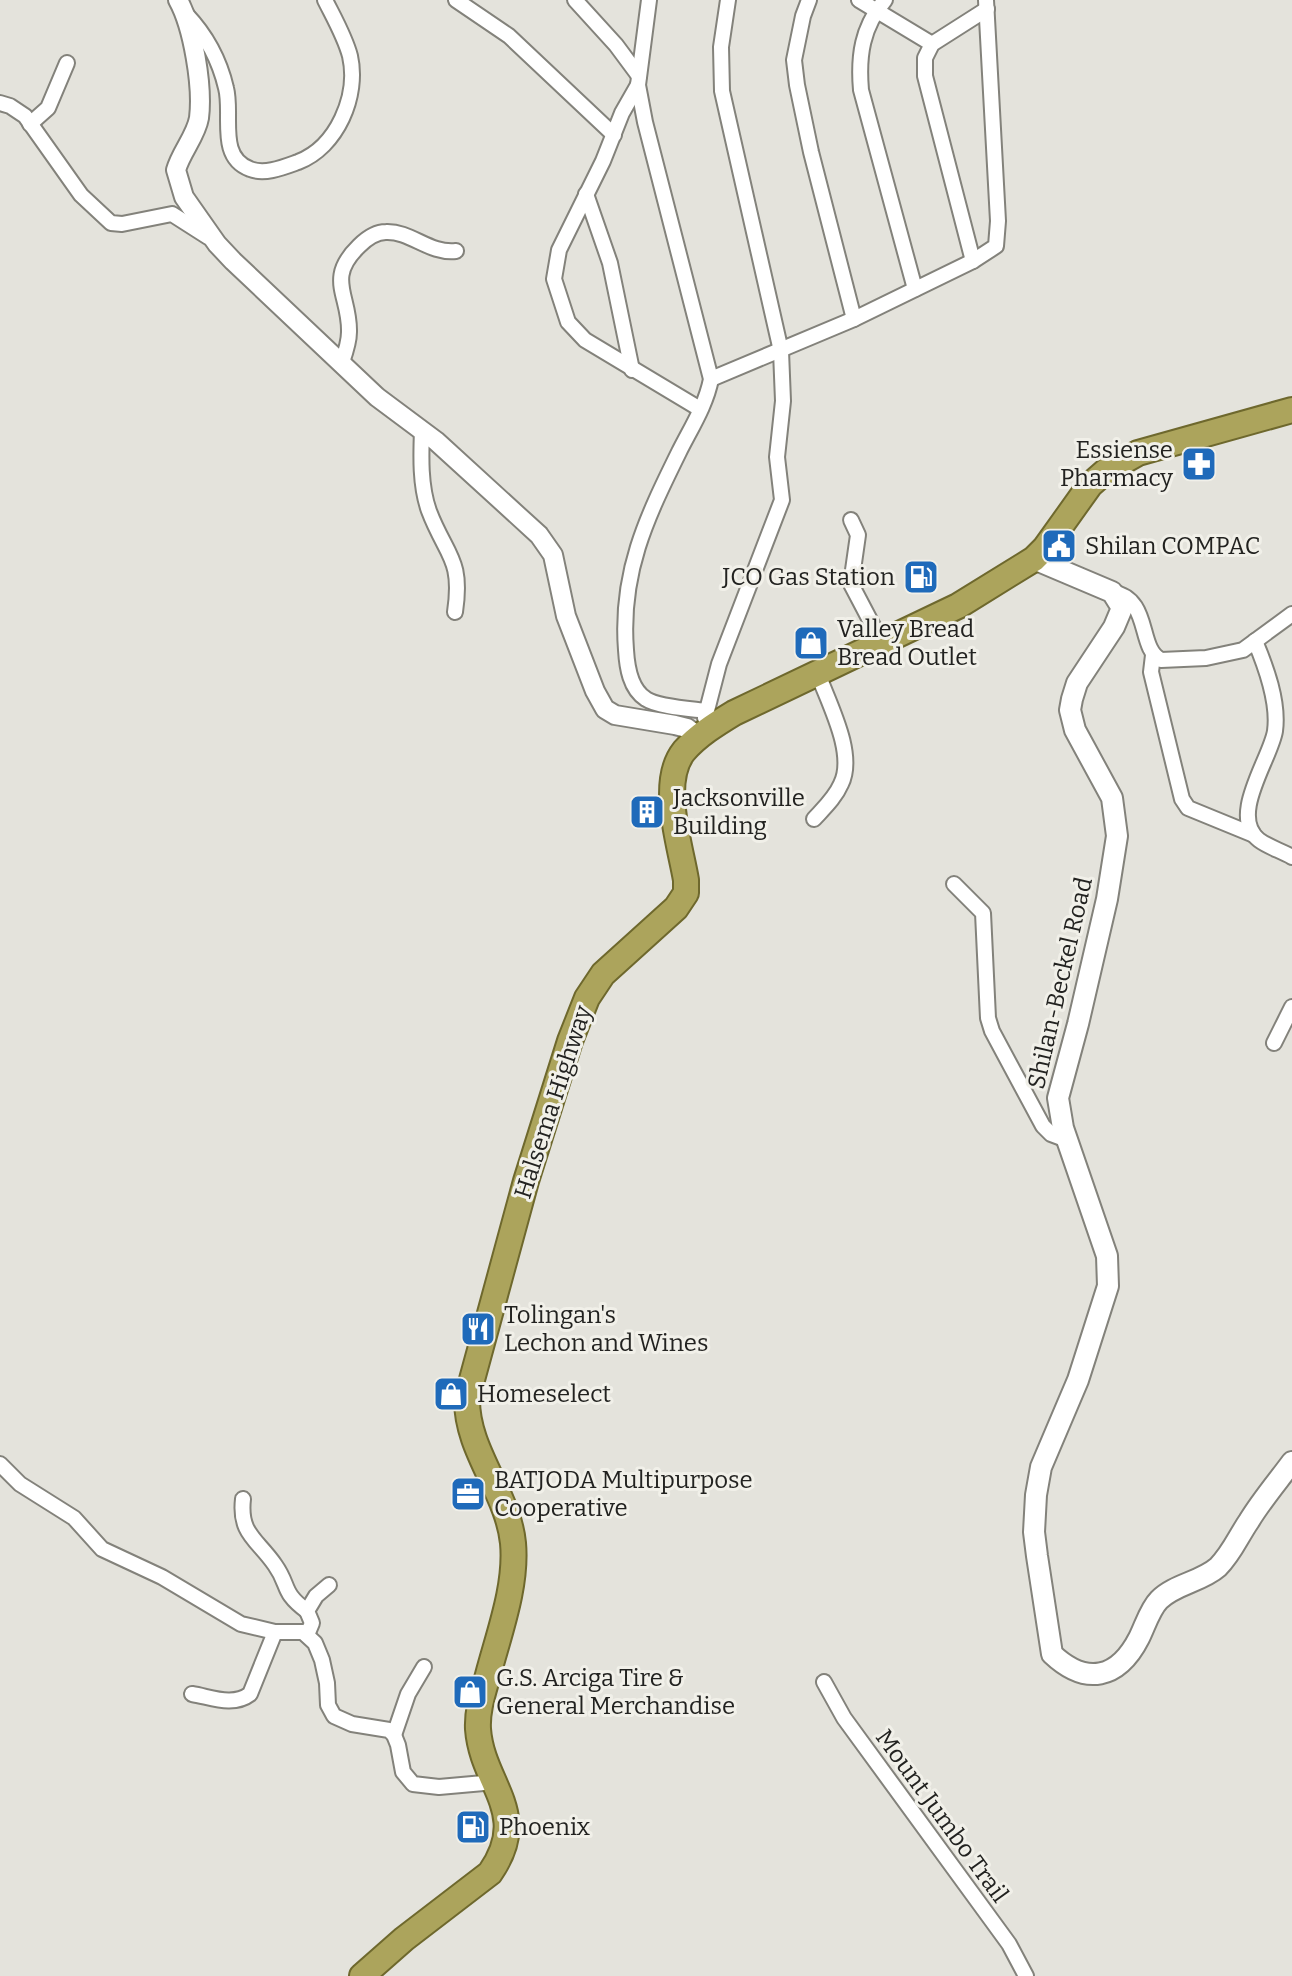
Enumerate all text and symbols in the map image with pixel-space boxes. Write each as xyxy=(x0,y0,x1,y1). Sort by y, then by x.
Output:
place label: Essiense Pharmacy xyxy=(1060,436,1173,492)
pharmacy icon: Essiense Pharmacy xyxy=(1180,445,1218,483)
public building icon: Shilan COMPAC xyxy=(1040,527,1078,565)
place label: Shilan COMPAC xyxy=(1085,532,1260,560)
fuel station icon: JCO Gas Station xyxy=(902,558,940,596)
place label: JCO Gas Station xyxy=(721,563,895,591)
place label: Valley Bread Bread Outlet xyxy=(837,615,977,671)
shop icon: Valley Bread Bread Outlet xyxy=(792,624,830,662)
place label: Jacksonville Building xyxy=(672,784,805,840)
building icon: Jacksonville Building xyxy=(628,793,666,831)
street label: Shilan-Beckel Road xyxy=(1022,874,1098,1092)
street label: Halsema Highway xyxy=(509,1001,598,1202)
place label: Tolingan's Lechon and Wines xyxy=(504,1301,708,1357)
restaurant icon: Tolingan's Lechon and Wines xyxy=(459,1310,497,1348)
shop icon: Homeselect xyxy=(432,1375,470,1413)
place label: Homeselect xyxy=(477,1380,611,1408)
place label: BATJODA Multipurpose Cooperative xyxy=(494,1466,753,1522)
office icon: BATJODA Multipurpose Cooperative xyxy=(449,1475,487,1513)
place label: G.S. Arciga Tire & General Merchandise xyxy=(496,1664,735,1720)
shop icon: G.S. Arciga Tire & General Merchandise xyxy=(451,1673,489,1711)
street label: Mount Jumbo Trail xyxy=(870,1724,1014,1908)
fuel station icon: Phoenix xyxy=(454,1808,492,1846)
place label: Phoenix xyxy=(499,1813,590,1841)

